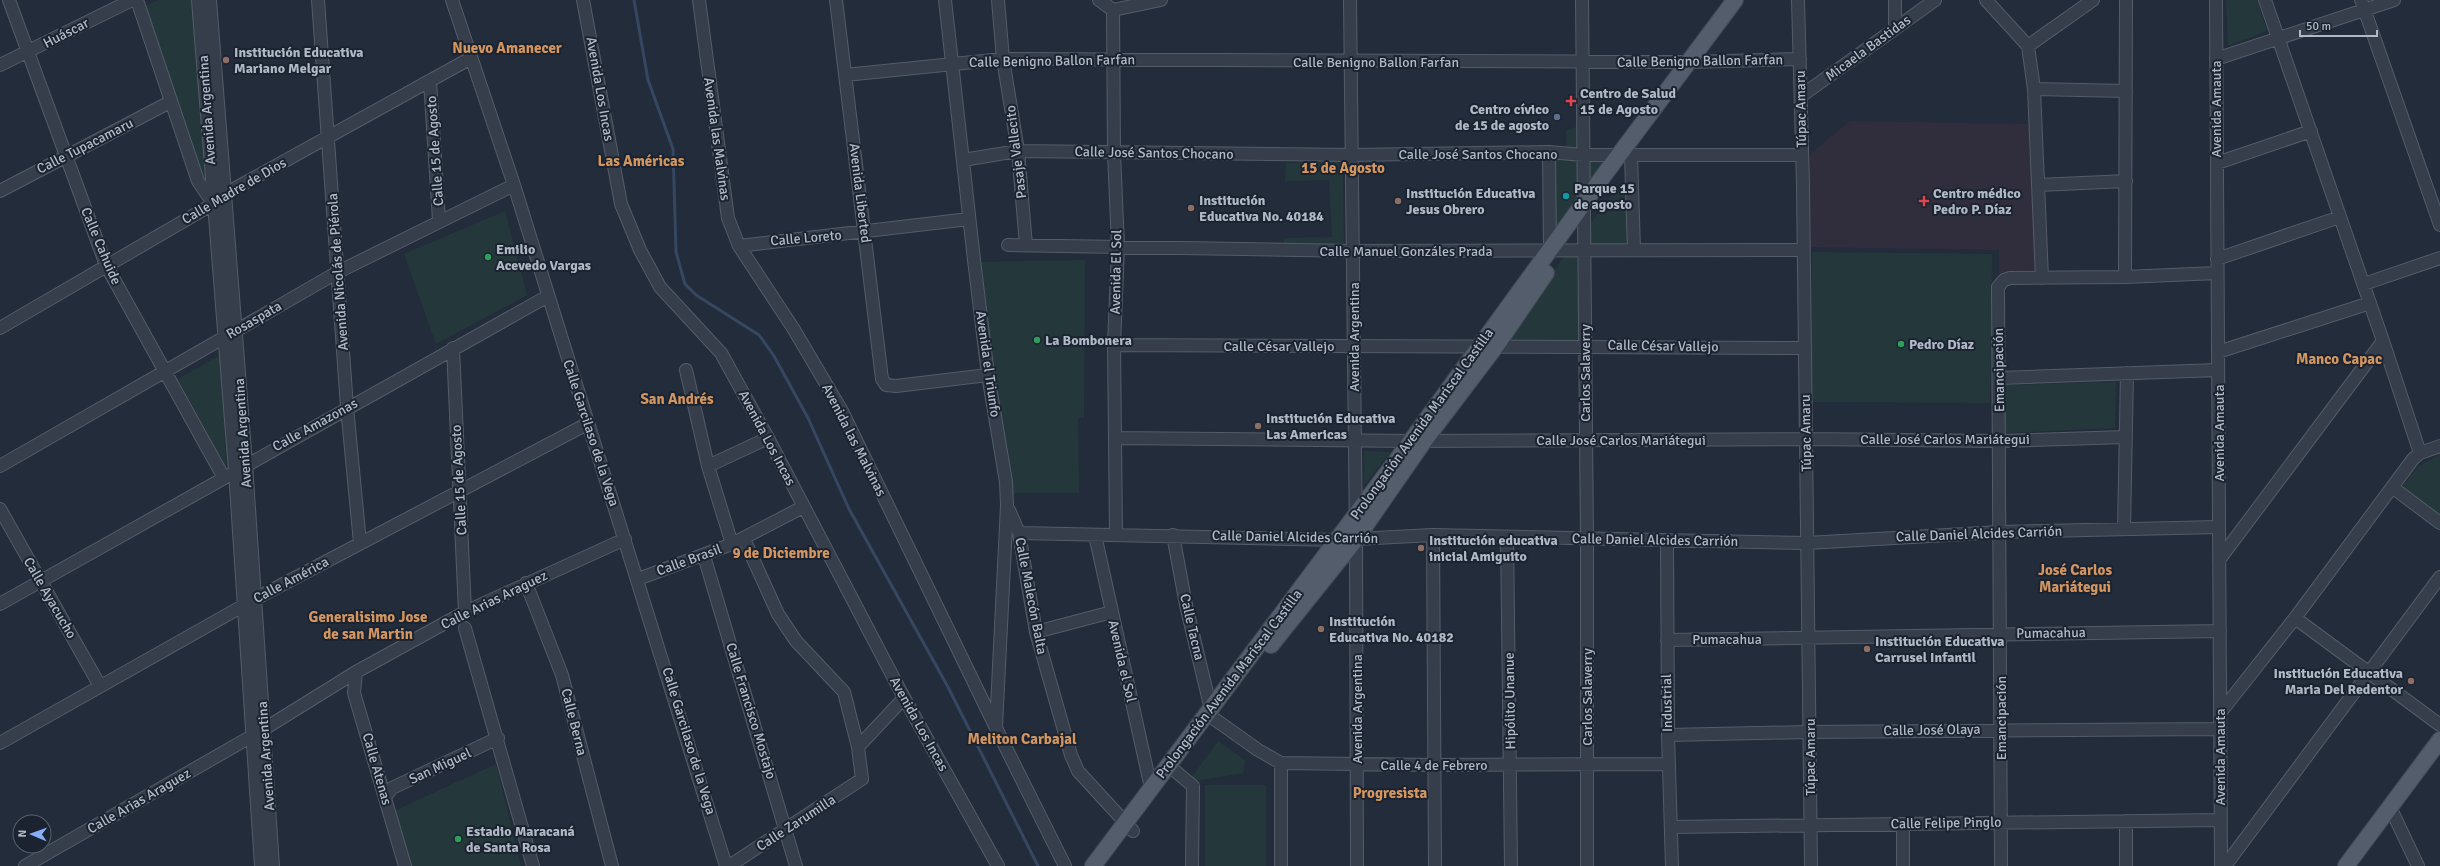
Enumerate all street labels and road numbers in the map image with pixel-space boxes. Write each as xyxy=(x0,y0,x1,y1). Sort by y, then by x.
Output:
street label: Micaela Bastidas xyxy=(1822,11,1914,85)
street label: Huáscar xyxy=(40,14,93,52)
street label: Avenida Los Incas xyxy=(582,36,618,142)
street label: Calle Benigno Ballon Farfan xyxy=(969,51,1135,71)
street label: Calle Benigno Ballon Farfan xyxy=(1617,51,1783,71)
street label: Calle Benigno Ballon Farfan xyxy=(1293,54,1459,71)
street label: Avenida Argentina xyxy=(195,55,219,165)
street label: Avenida Amauta xyxy=(2208,60,2225,158)
street label: Túpac Amaru xyxy=(1792,70,1810,148)
street label: Avenida las Malvinas xyxy=(700,76,734,202)
street label: Calle 15 de Agosto xyxy=(423,95,447,207)
street label: Pasaje Vallecito xyxy=(1002,104,1030,200)
street label: Calle Tupacamaru xyxy=(34,114,136,178)
street label: Avenida Liberted xyxy=(845,142,875,244)
street label: Calle José Santos Chocano xyxy=(1074,143,1234,163)
street label: Calle José Santos Chocano xyxy=(1399,146,1557,163)
street label: Calle Madre de Dios xyxy=(179,154,289,228)
street label: Avenida Nicolás de Piérola xyxy=(324,193,352,351)
street label: Calle Cahuide xyxy=(77,205,125,287)
street label: Calle Loreto xyxy=(770,226,842,250)
street label: Avenida El Sol xyxy=(1107,229,1125,315)
street label: Calle Manuel Gonzáles Prada xyxy=(1319,243,1493,260)
street label: Avenida Argentina xyxy=(1346,282,1363,392)
street label: Rosaspata xyxy=(223,297,285,343)
street label: Avenida el Triunfo xyxy=(972,310,1004,418)
street label: Carlos Salaverry xyxy=(1577,324,1594,422)
street label: Prolongación Avenida Mariscal Castilla xyxy=(1347,325,1497,523)
street label: Emancipación xyxy=(1990,328,2008,412)
street label: Calle César Vallejo xyxy=(1607,337,1719,355)
street label: Calle César Vallejo xyxy=(1224,338,1334,355)
street label: Calle Garcilaso de la Vega xyxy=(559,357,623,509)
street label: Avenida Argentina xyxy=(231,378,255,488)
street label: Avenida las Malvinas xyxy=(818,381,890,499)
street label: Avenida Amauta xyxy=(2211,384,2228,482)
street label: Avenida Los Incas xyxy=(735,387,799,489)
street label: Túpac Amaru xyxy=(1797,394,1815,472)
street label: Calle Amazonas xyxy=(270,395,360,455)
street label: Calle 15 de Agosto xyxy=(448,424,470,536)
street label: Calle José Carlos Mariátegui xyxy=(1860,431,2030,448)
street label: Calle José Carlos Mariátegui xyxy=(1536,432,1706,449)
street label: Calle Daniel Alcides Carrión xyxy=(1896,523,2062,545)
street label: Calle Daniel Alcides Carrión xyxy=(1212,527,1378,547)
street label: Calle Daniel Alcides Carrión xyxy=(1572,530,1738,550)
street label: Calle Malecón Balta xyxy=(1011,536,1051,656)
street label: Calle Brasil xyxy=(654,540,724,580)
street label: Calle América xyxy=(250,553,332,607)
street label: Calle Ayacucho xyxy=(20,554,80,642)
street label: Calle Arias Araguez xyxy=(438,567,550,633)
street label: Prolongación Avenida Mariscal Castilla xyxy=(1152,586,1306,782)
street label: Calle Tacna xyxy=(1176,592,1208,662)
street label: Avenida el Sol xyxy=(1104,618,1140,704)
street label: Pumacahua xyxy=(2016,624,2086,642)
street label: Pumacahua xyxy=(1692,631,1762,648)
street label: Calle Francisco Mostajo xyxy=(722,641,780,781)
street label: Carlos Salaverry xyxy=(1579,648,1596,746)
street label: Hipólito Unanue xyxy=(1501,652,1519,750)
street label: Avenida Argentina xyxy=(1349,654,1366,764)
street label: Calle Garcilaso de la Vega xyxy=(658,665,720,817)
street label: Avenida Los Incas xyxy=(886,674,952,774)
street label: Industrial xyxy=(1658,674,1676,732)
street label: Emancipación xyxy=(1993,676,2010,760)
street label: Calle Berna xyxy=(557,687,591,757)
street label: Avenida Argentina xyxy=(254,701,278,811)
street label: Avenida Amauta xyxy=(2212,708,2229,806)
street label: Túpac Amaru xyxy=(1802,718,1819,796)
street label: Calle José Olaya xyxy=(1883,721,1981,739)
street label: Calle Atenas xyxy=(359,731,395,807)
street label: San Miguel xyxy=(406,744,474,788)
street label: Calle 4 de Febrero xyxy=(1381,757,1487,774)
street label: Calle Arias Araguez xyxy=(84,765,194,837)
street label: Calle Zarumilla xyxy=(753,791,839,855)
street label: Calle Felipe Pinglo xyxy=(1890,814,2002,832)

